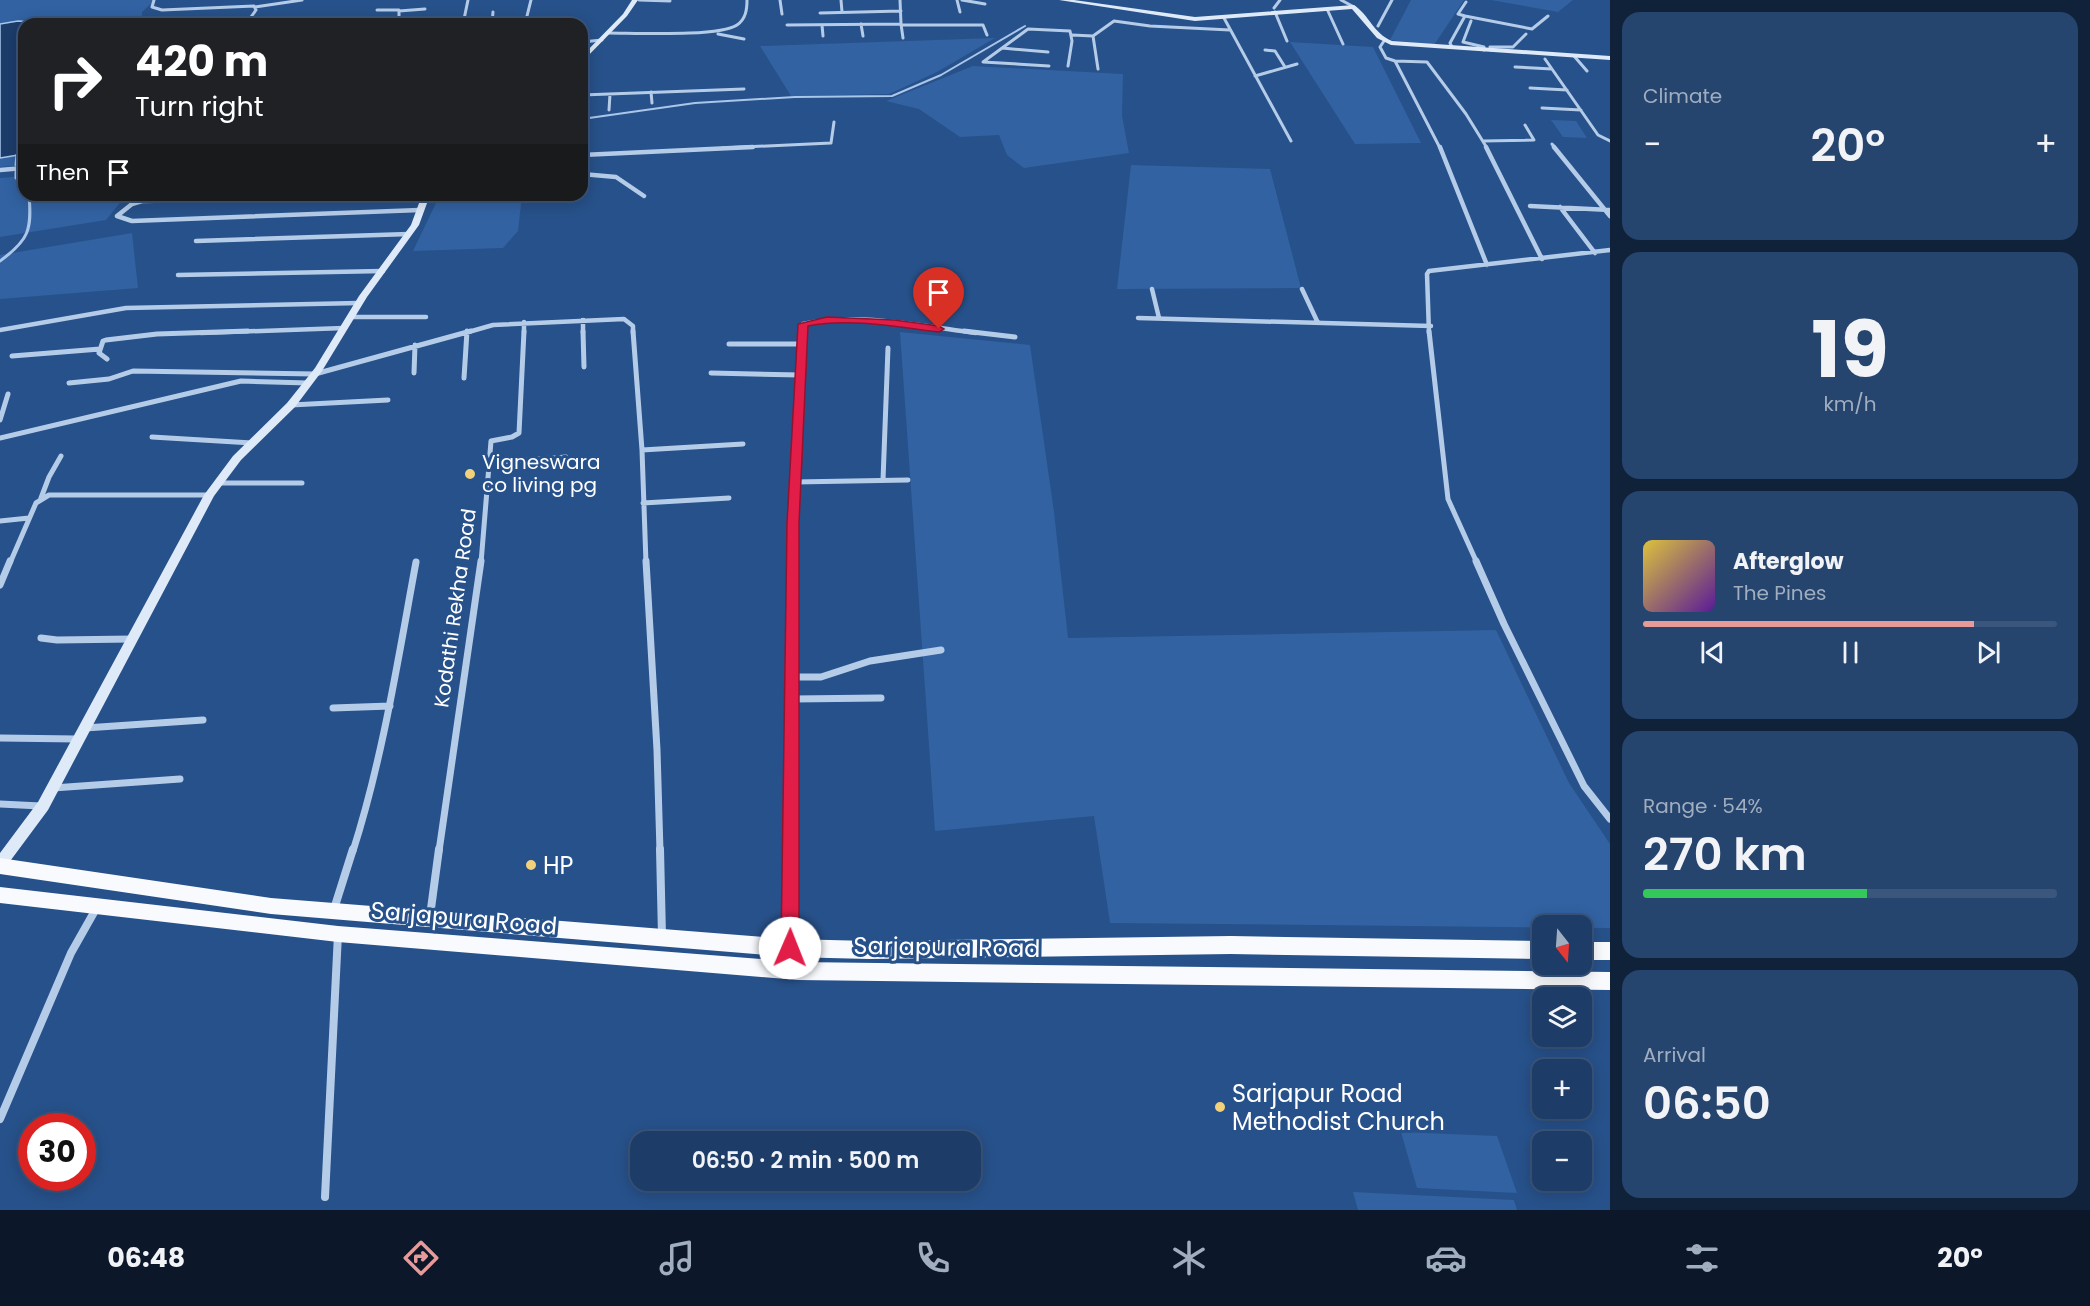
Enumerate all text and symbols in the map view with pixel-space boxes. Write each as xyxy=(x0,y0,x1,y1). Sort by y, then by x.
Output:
text: 420 m xyxy=(135,32,268,91)
icon: right xyxy=(36,42,114,120)
text: Climate xyxy=(1643,82,1722,110)
text: Turn right xyxy=(135,88,264,125)
text: 20° xyxy=(1810,114,1885,177)
text: − xyxy=(1643,121,1661,168)
text: + xyxy=(2034,121,2057,168)
icon: arrive xyxy=(102,156,135,189)
text: Then xyxy=(36,157,90,188)
pin xyxy=(913,267,964,329)
icon: arrive xyxy=(922,276,955,309)
text: 19 xyxy=(1811,295,1889,404)
text: km/h xyxy=(1823,390,1877,418)
place label: Vigneswara co living pg xyxy=(482,448,601,499)
marker: Vigneswara co living pg xyxy=(463,467,477,481)
street label: Kodathi Rekha Road xyxy=(427,507,483,709)
text: Afterglow xyxy=(1733,546,1844,577)
text: The Pines xyxy=(1733,579,1827,607)
icon: previous xyxy=(1696,636,1729,669)
icon: pause xyxy=(1834,636,1867,669)
icon: next xyxy=(1972,636,2005,669)
text: Range · 54% xyxy=(1643,792,1763,820)
text: 270 km xyxy=(1643,823,1807,886)
place label: HP xyxy=(543,849,574,882)
marker: HP xyxy=(524,858,538,872)
street label: Sarjapura Road xyxy=(369,893,559,943)
north arrow xyxy=(1532,915,1592,975)
map controls xyxy=(1532,915,1592,1191)
position arrow xyxy=(758,916,822,980)
street label: Sarjapura Road xyxy=(853,929,1041,965)
button: layers xyxy=(1532,987,1592,1047)
text: Arrival xyxy=(1643,1041,1706,1069)
button: + xyxy=(1532,1059,1592,1119)
text: 06:50 xyxy=(1643,1072,1771,1135)
place label: Sarjapur Road Methodist Church xyxy=(1232,1077,1445,1138)
marker: Sarjapur Road Methodist Church xyxy=(1213,1100,1227,1114)
speed limit sign: 30 xyxy=(18,1113,96,1191)
button: − xyxy=(1532,1131,1592,1191)
text: 06:50 · 2 min · 500 m xyxy=(692,1145,919,1176)
icon: directions xyxy=(400,1237,442,1279)
icon: music xyxy=(656,1237,698,1279)
icon: phone xyxy=(912,1237,954,1279)
icon: climate xyxy=(1168,1237,1210,1279)
icon: car xyxy=(1425,1237,1467,1279)
icon: filters xyxy=(1681,1237,1723,1279)
text: 06:48 xyxy=(107,1239,185,1276)
text: 20° xyxy=(1937,1239,1983,1276)

